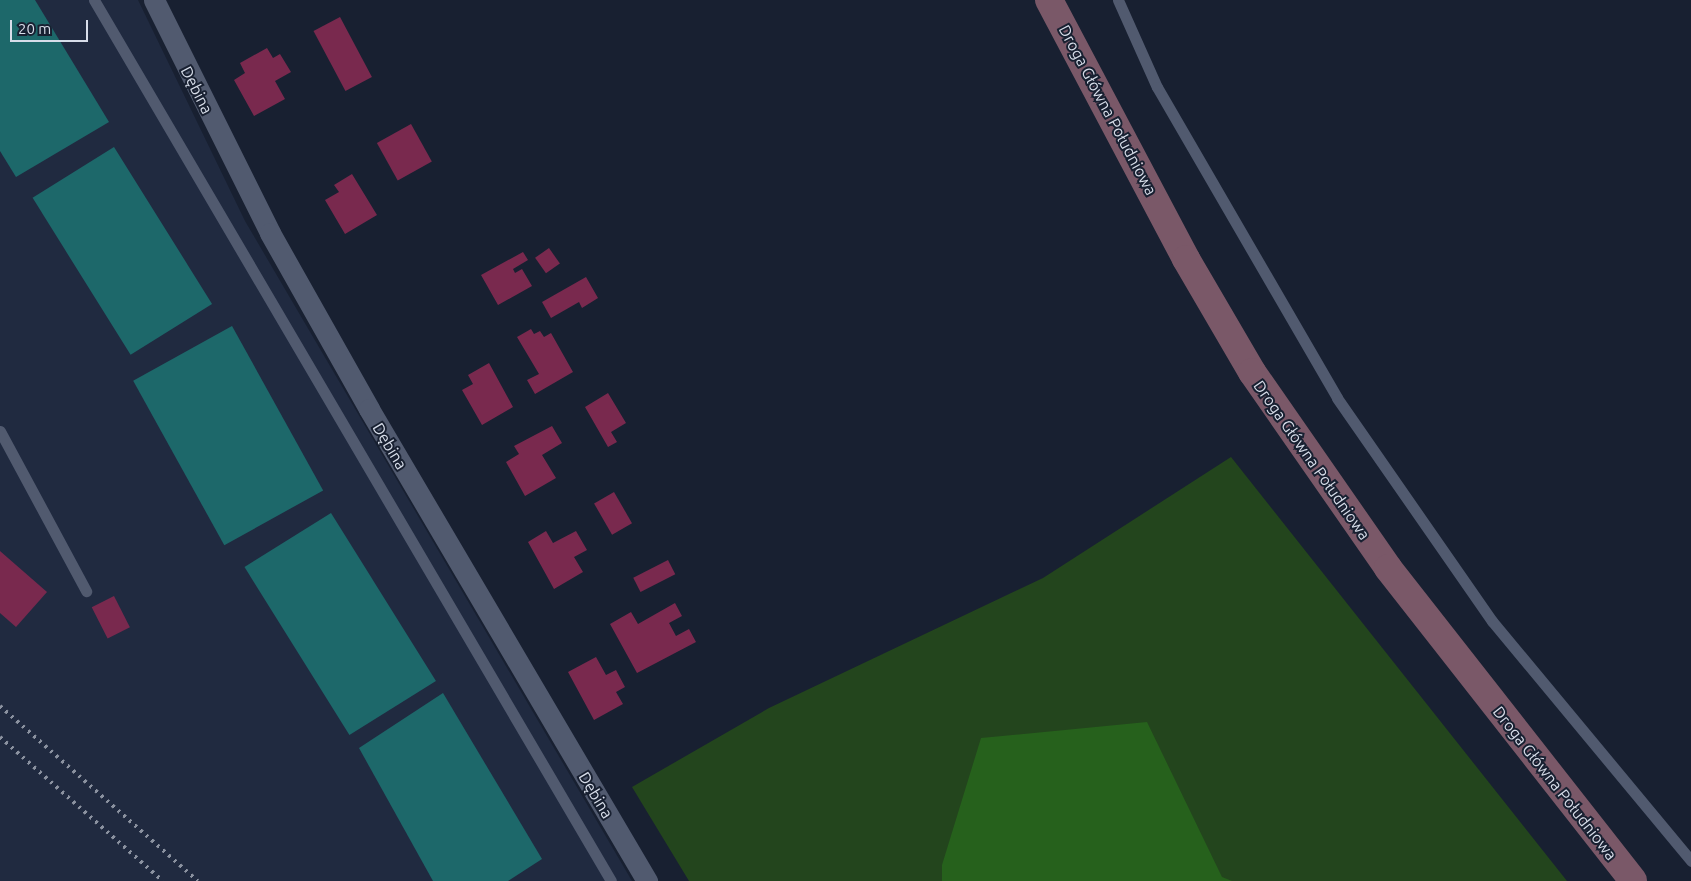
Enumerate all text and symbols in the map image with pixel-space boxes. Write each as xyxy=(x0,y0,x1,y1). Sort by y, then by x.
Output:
scale bar xyxy=(12,10,90,42)
text: 20 m xyxy=(18,20,51,37)
street label: Droga Główna Południowa xyxy=(1055,22,1161,198)
street label: Dębina xyxy=(177,63,217,117)
street label: Droga Główna Południowa xyxy=(1250,377,1374,543)
street label: Dębina xyxy=(369,419,411,473)
street label: Droga Główna Południowa xyxy=(1489,702,1621,864)
street label: Dębina xyxy=(575,768,617,822)

